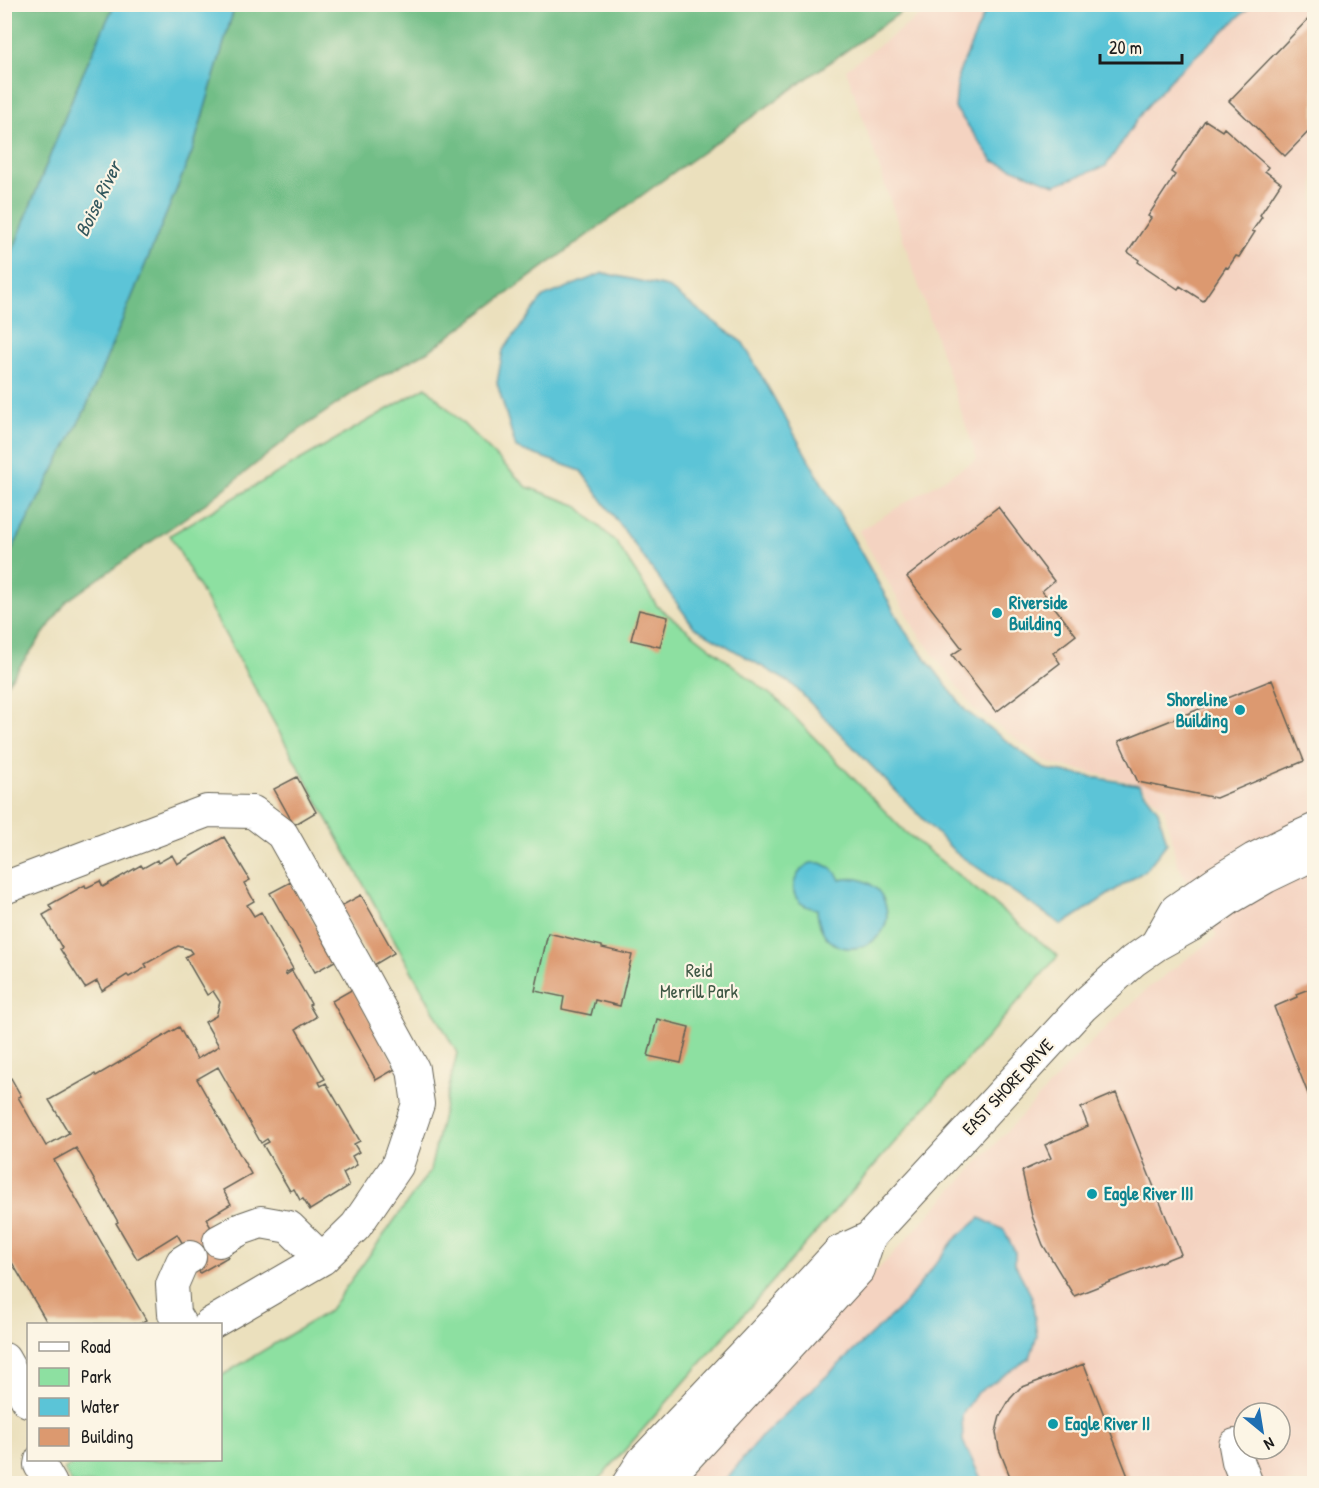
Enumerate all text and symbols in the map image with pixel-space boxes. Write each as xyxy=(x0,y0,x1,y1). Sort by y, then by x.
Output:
scale bar xyxy=(1100,27,1182,65)
text: 20 m xyxy=(1109,35,1142,60)
water label: Boise River xyxy=(68,155,128,241)
place label: Riverside Building xyxy=(1009,590,1068,637)
marker: Riverside Building xyxy=(990,606,1004,620)
place label: Shoreline Building xyxy=(1167,687,1229,734)
marker: Shoreline Building xyxy=(1233,703,1247,717)
park label: Reid Merrill Park xyxy=(660,958,738,1004)
street label: EAST SHORE DRIVE xyxy=(956,1033,1059,1140)
place label: Eagle River III xyxy=(1104,1181,1193,1207)
marker: Eagle River III xyxy=(1085,1187,1099,1201)
legend xyxy=(27,1323,222,1461)
text: Road xyxy=(81,1334,111,1359)
text: Park xyxy=(81,1364,112,1389)
text: Water xyxy=(81,1394,119,1419)
north arrow xyxy=(1232,1401,1292,1461)
place label: Eagle River II xyxy=(1065,1411,1150,1437)
marker: Eagle River II xyxy=(1046,1417,1060,1431)
text: Building xyxy=(81,1424,133,1449)
text: N xyxy=(1260,1432,1279,1456)

